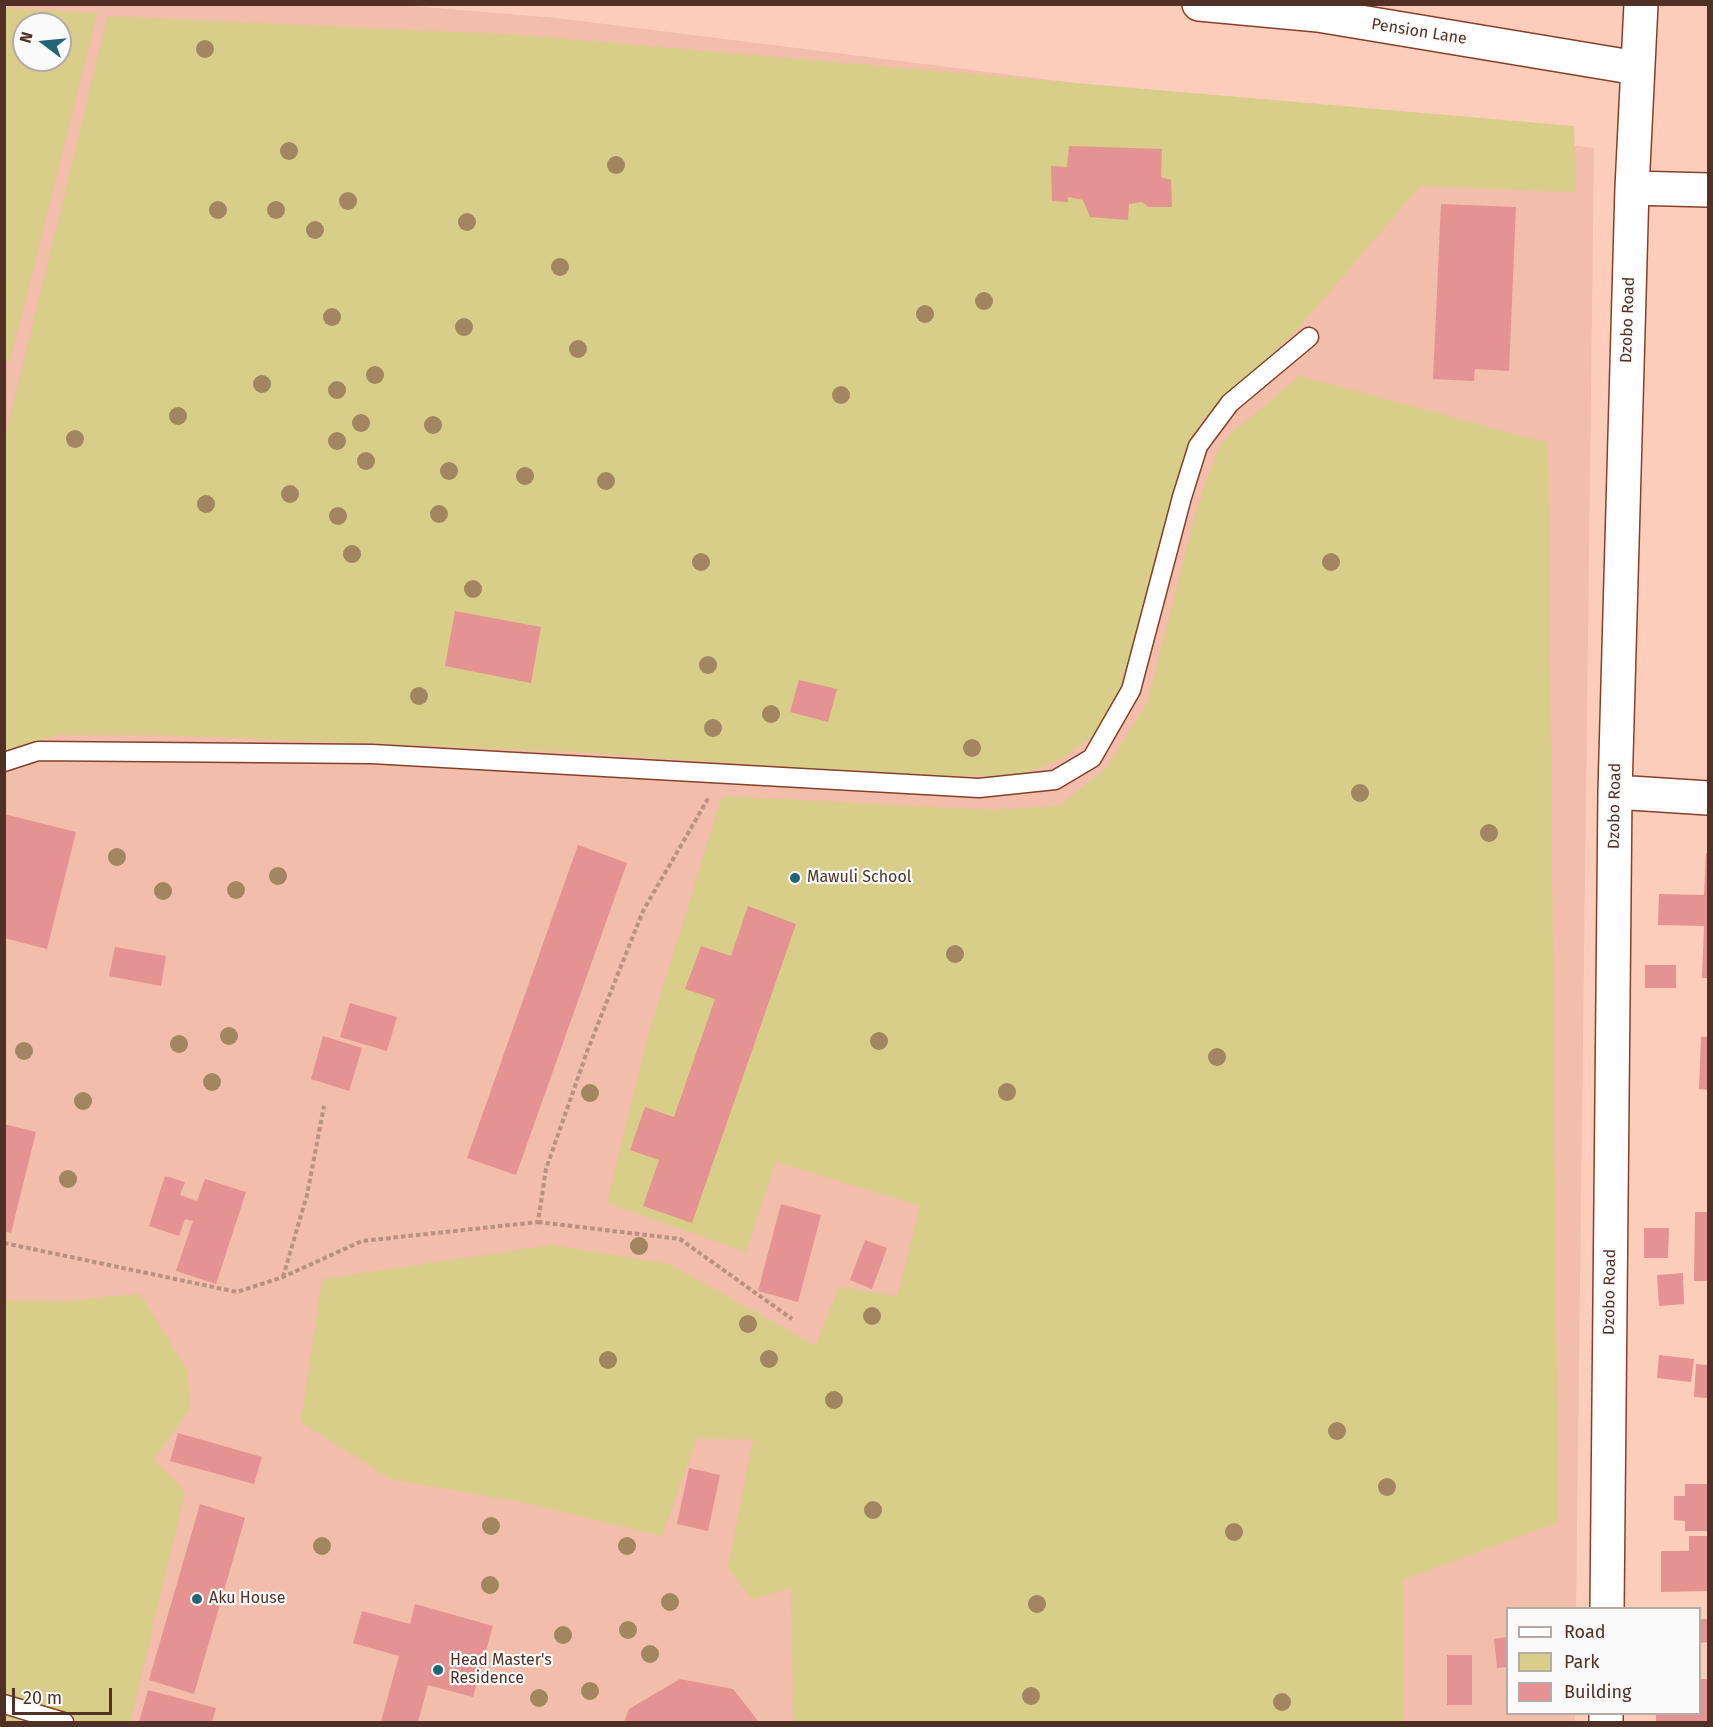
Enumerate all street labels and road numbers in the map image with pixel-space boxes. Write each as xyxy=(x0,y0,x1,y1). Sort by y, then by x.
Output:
street label: Pension Lane xyxy=(1370,15,1468,49)
street label: Dzobo Road xyxy=(1617,277,1639,363)
street label: Dzobo Road xyxy=(1605,763,1625,849)
street label: Dzobo Road xyxy=(1600,1249,1620,1335)

